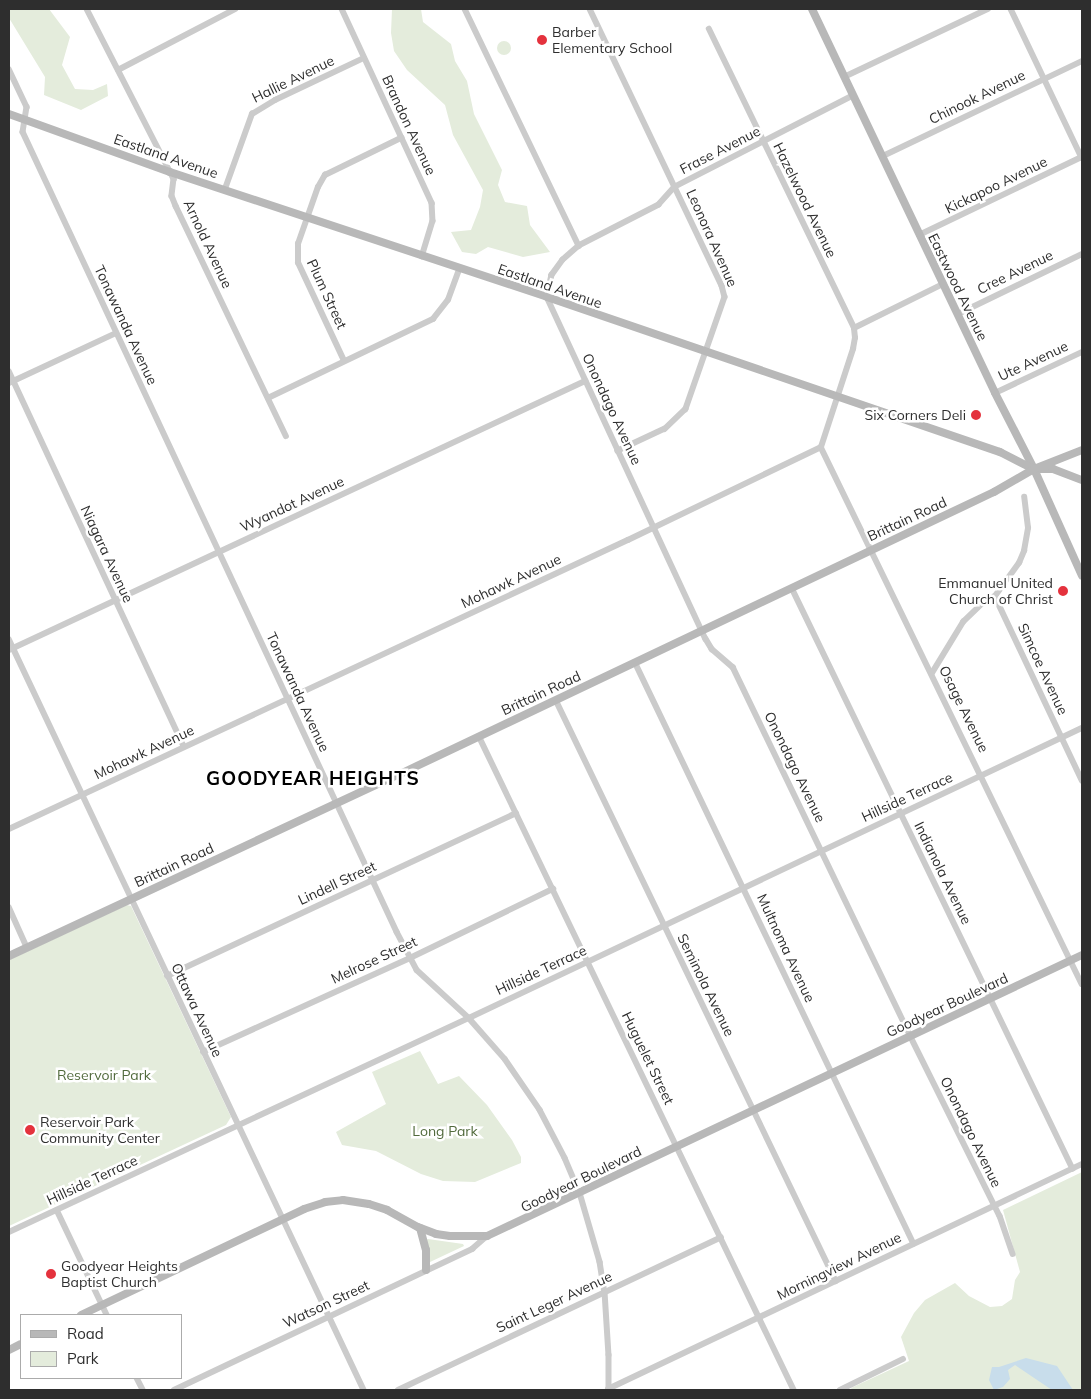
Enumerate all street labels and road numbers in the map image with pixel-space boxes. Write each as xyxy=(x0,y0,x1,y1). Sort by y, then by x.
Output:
street label: Hallie Avenue xyxy=(249,52,337,106)
street label: Chinook Avenue xyxy=(926,66,1028,128)
street label: Brandon Avenue xyxy=(379,72,439,178)
street label: Frase Avenue xyxy=(677,123,763,177)
street label: Eastland Avenue xyxy=(112,130,220,182)
street label: Hazelwood Avenue xyxy=(770,140,840,260)
street label: Kickapoo Avenue xyxy=(942,153,1050,217)
street label: Leonora Avenue xyxy=(683,187,741,289)
street label: Arnold Avenue xyxy=(180,197,236,291)
street label: Eastwood Avenue xyxy=(925,231,991,343)
street label: Cree Avenue xyxy=(974,246,1056,298)
street label: Plum Street xyxy=(303,256,351,332)
street label: Eastland Avenue xyxy=(496,260,604,312)
street label: Tonawanda Avenue xyxy=(91,263,161,387)
street label: Ute Avenue xyxy=(995,338,1071,384)
street label: Onondago Avenue xyxy=(579,351,645,467)
street label: Wyandot Avenue xyxy=(237,473,347,535)
street label: Brittain Road xyxy=(865,493,949,545)
street label: Niagara Avenue xyxy=(77,503,137,605)
street label: Mohawk Avenue xyxy=(458,550,564,612)
street label: Simcoe Avenue xyxy=(1014,621,1072,717)
street label: Tonawanda Avenue xyxy=(263,630,333,754)
street label: Osage Avenue xyxy=(936,663,992,755)
street label: Brittain Road xyxy=(499,667,583,719)
street label: Onondago Avenue xyxy=(761,709,829,825)
street label: Mohawk Avenue xyxy=(91,721,197,783)
street label: Hillside Terrace xyxy=(859,769,955,825)
street label: Indianola Avenue xyxy=(911,819,975,927)
street label: Brittain Road xyxy=(132,839,216,891)
street label: Lindell Street xyxy=(295,858,379,908)
street label: Multnoma Avenue xyxy=(754,891,818,1005)
street label: Seminola Avenue xyxy=(674,931,738,1039)
street label: Melrose Street xyxy=(328,933,420,987)
street label: Hillside Terrace xyxy=(493,942,589,998)
street label: Ottawa Avenue xyxy=(168,960,226,1060)
street label: Goodyear Boulevard xyxy=(884,969,1010,1041)
street label: Huguelet Street xyxy=(618,1009,678,1107)
street label: Onondago Avenue xyxy=(937,1074,1005,1190)
street label: Goodyear Boulevard xyxy=(518,1142,644,1216)
street label: Hillside Terrace xyxy=(44,1152,140,1208)
street label: Morningview Avenue xyxy=(774,1229,904,1303)
street label: Saint Leger Avenue xyxy=(493,1268,615,1336)
street label: Watson Street xyxy=(280,1277,372,1331)

